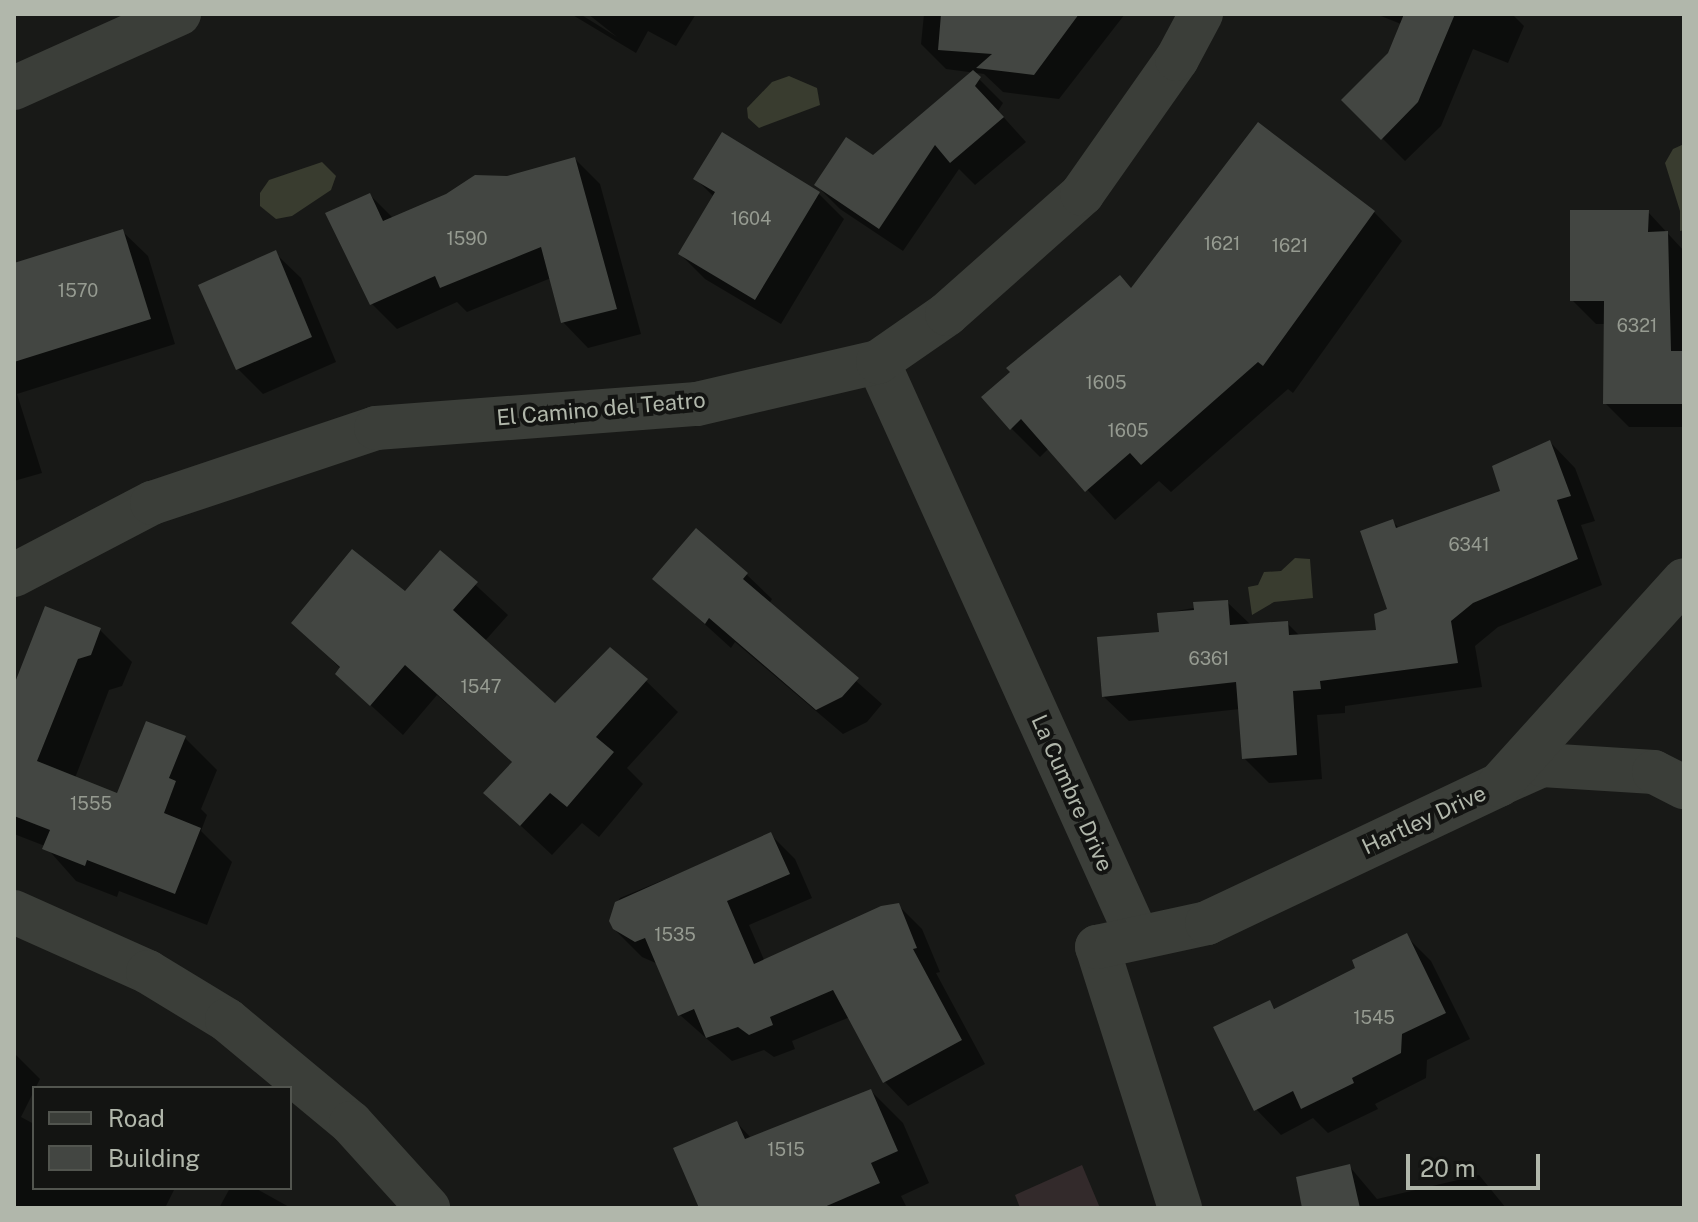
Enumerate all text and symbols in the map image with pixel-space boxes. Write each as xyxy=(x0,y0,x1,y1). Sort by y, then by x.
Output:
house number: 1604 xyxy=(731,208,771,230)
house number: 1590 xyxy=(447,228,487,250)
house number: 1621 xyxy=(1204,233,1240,255)
house number: 1621 xyxy=(1272,235,1308,257)
house number: 1570 xyxy=(58,280,98,302)
house number: 6321 xyxy=(1617,315,1657,337)
house number: 1605 xyxy=(1086,372,1126,394)
street label: El Camino del Teatro xyxy=(495,387,707,431)
house number: 1605 xyxy=(1108,420,1148,442)
house number: 6341 xyxy=(1448,534,1490,556)
house number: 6361 xyxy=(1189,648,1229,670)
house number: 1547 xyxy=(461,676,501,698)
street label: La Cumbre Drive xyxy=(1026,710,1118,876)
street label: Hartley Drive xyxy=(1358,780,1490,860)
house number: 1555 xyxy=(70,793,112,815)
house number: 1535 xyxy=(654,924,696,946)
house number: 1545 xyxy=(1353,1007,1395,1029)
legend xyxy=(32,1086,292,1190)
text: Road xyxy=(108,1104,165,1132)
scale bar xyxy=(1410,1138,1544,1188)
house number: 1515 xyxy=(767,1139,805,1161)
text: Building xyxy=(108,1144,200,1172)
text: 20 m xyxy=(1420,1154,1476,1182)

